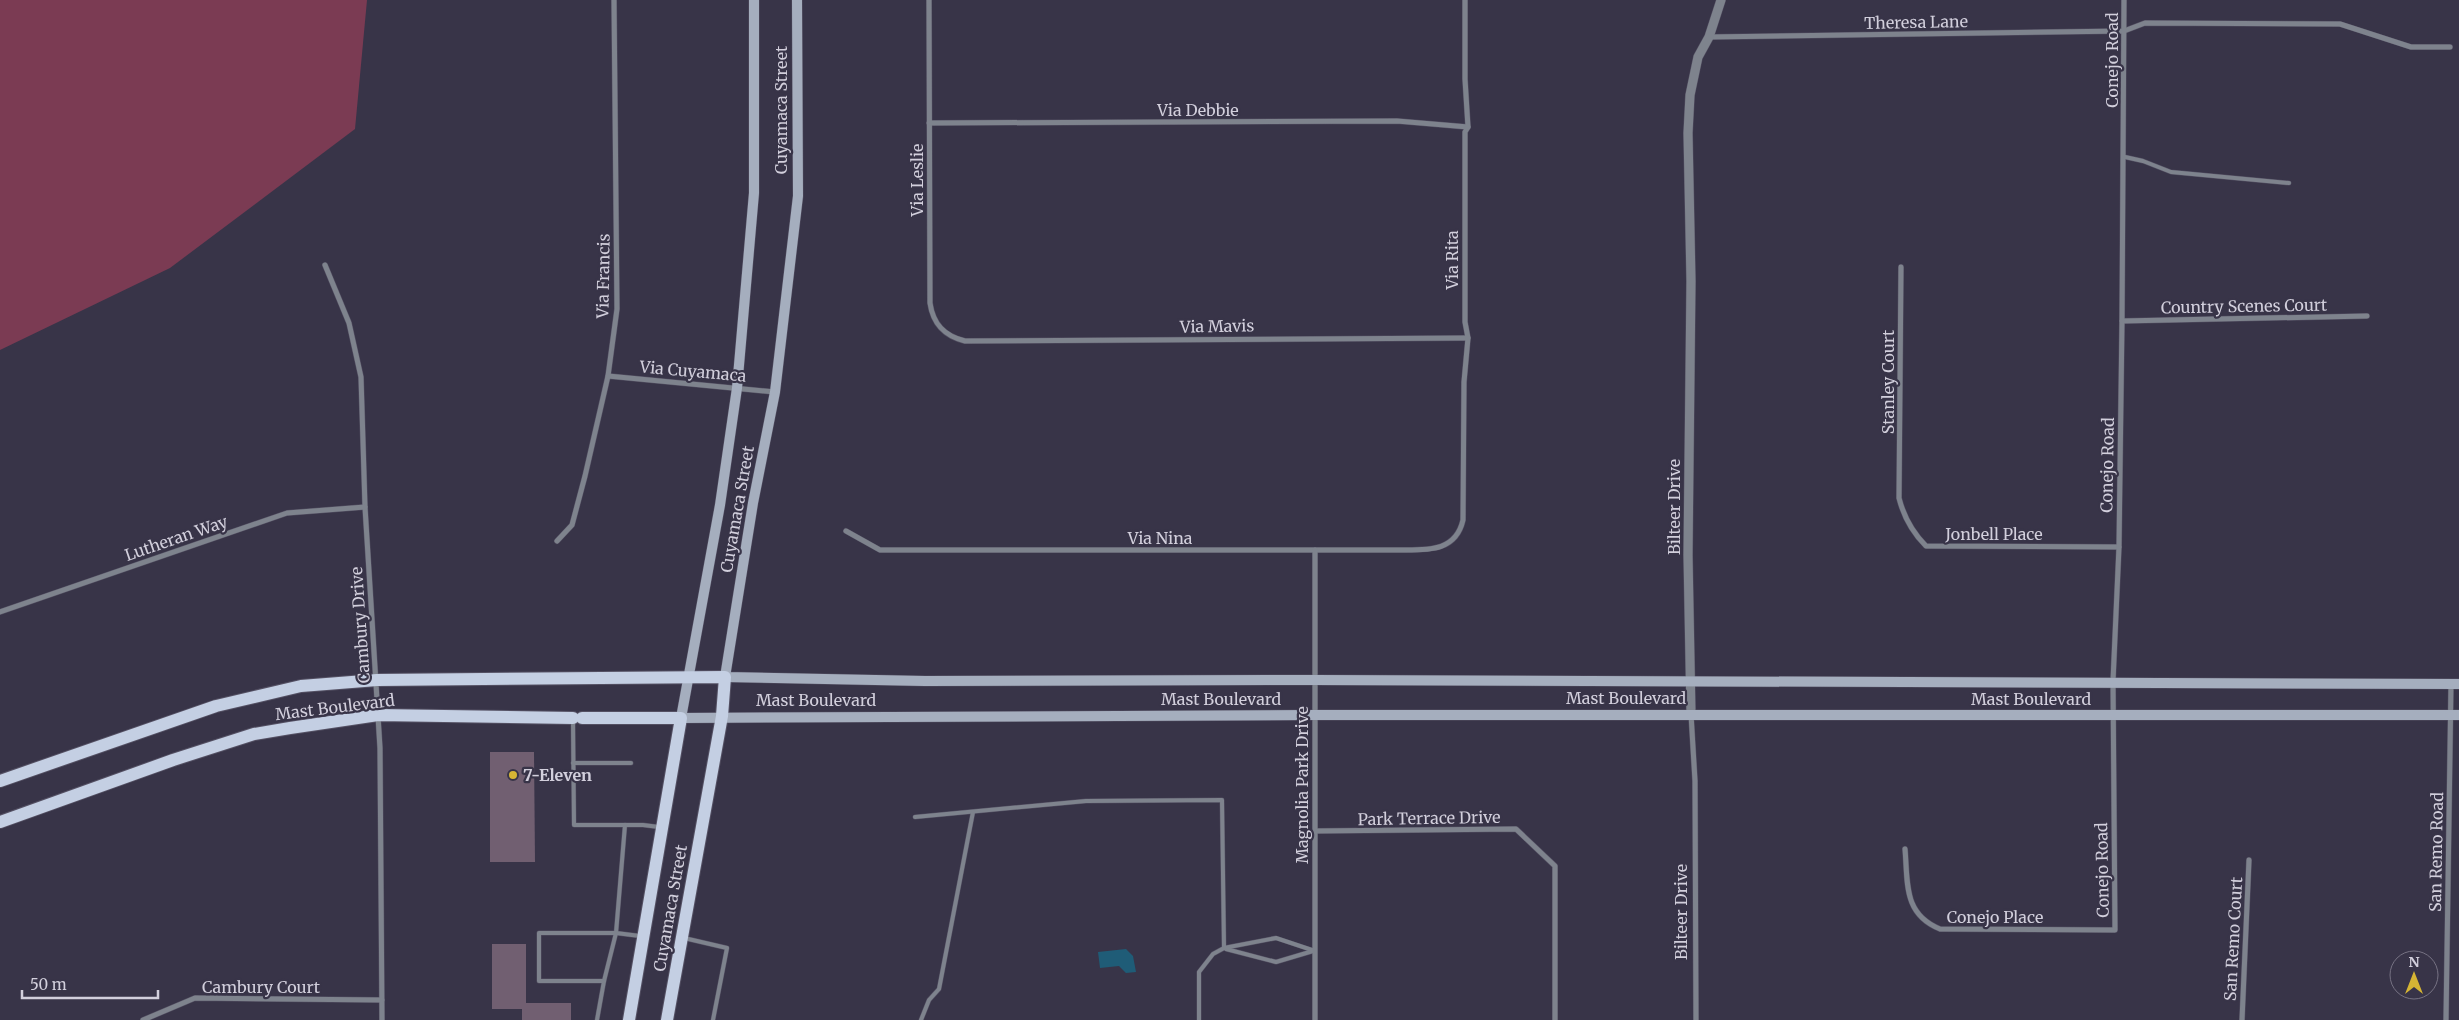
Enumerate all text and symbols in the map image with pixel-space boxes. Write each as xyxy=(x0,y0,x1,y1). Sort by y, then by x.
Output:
street label: Theresa Lane xyxy=(1864,11,1968,33)
street label: Conejo Road xyxy=(2102,12,2122,108)
street label: Cuyamaca Street xyxy=(771,45,791,174)
street label: Via Debbie xyxy=(1156,100,1239,120)
street label: Via Leslie xyxy=(907,144,927,217)
street label: Via Rita xyxy=(1442,230,1462,291)
street label: Via Francis xyxy=(592,233,614,320)
street label: Country Scenes Court xyxy=(2161,295,2328,317)
street label: Via Mavis xyxy=(1179,315,1255,337)
street label: Stanley Court xyxy=(1878,329,1898,434)
street label: Via Cuyamaca xyxy=(638,356,748,386)
street label: Conejo Road xyxy=(2096,417,2118,513)
street label: Cuyamaca Street xyxy=(716,443,758,574)
street label: Bilteer Drive xyxy=(1664,459,1684,555)
street label: Lutheran Way xyxy=(122,511,231,565)
street label: Jonbell Place xyxy=(1944,524,2043,544)
street label: Via Nina xyxy=(1127,528,1193,548)
street label: Cambury Drive xyxy=(346,566,374,684)
street label: Mast Boulevard xyxy=(1566,688,1686,708)
street label: Mast Boulevard xyxy=(1161,689,1281,709)
street label: Mast Boulevard xyxy=(1971,689,2091,709)
street label: Mast Boulevard xyxy=(274,690,396,724)
street label: Mast Boulevard xyxy=(756,690,876,710)
street label: Magnolia Park Drive xyxy=(1292,706,1312,864)
place label: 7-Eleven xyxy=(523,765,592,785)
marker: 7-Eleven xyxy=(507,769,519,781)
street label: San Remo Road xyxy=(2425,792,2447,912)
street label: Park Terrace Drive xyxy=(1357,807,1501,829)
street label: Conejo Road xyxy=(2091,822,2113,918)
street label: Cuyamaca Street xyxy=(649,842,691,973)
street label: Bilteer Drive xyxy=(1671,864,1691,960)
street label: San Remo Court xyxy=(2220,876,2246,1001)
street label: Conejo Place xyxy=(1947,907,2043,927)
north arrow xyxy=(2389,950,2439,1000)
text: N xyxy=(2408,953,2420,971)
scale bar xyxy=(22,968,159,1000)
text: 50 m xyxy=(30,975,67,994)
street label: Cambury Court xyxy=(202,977,321,997)

